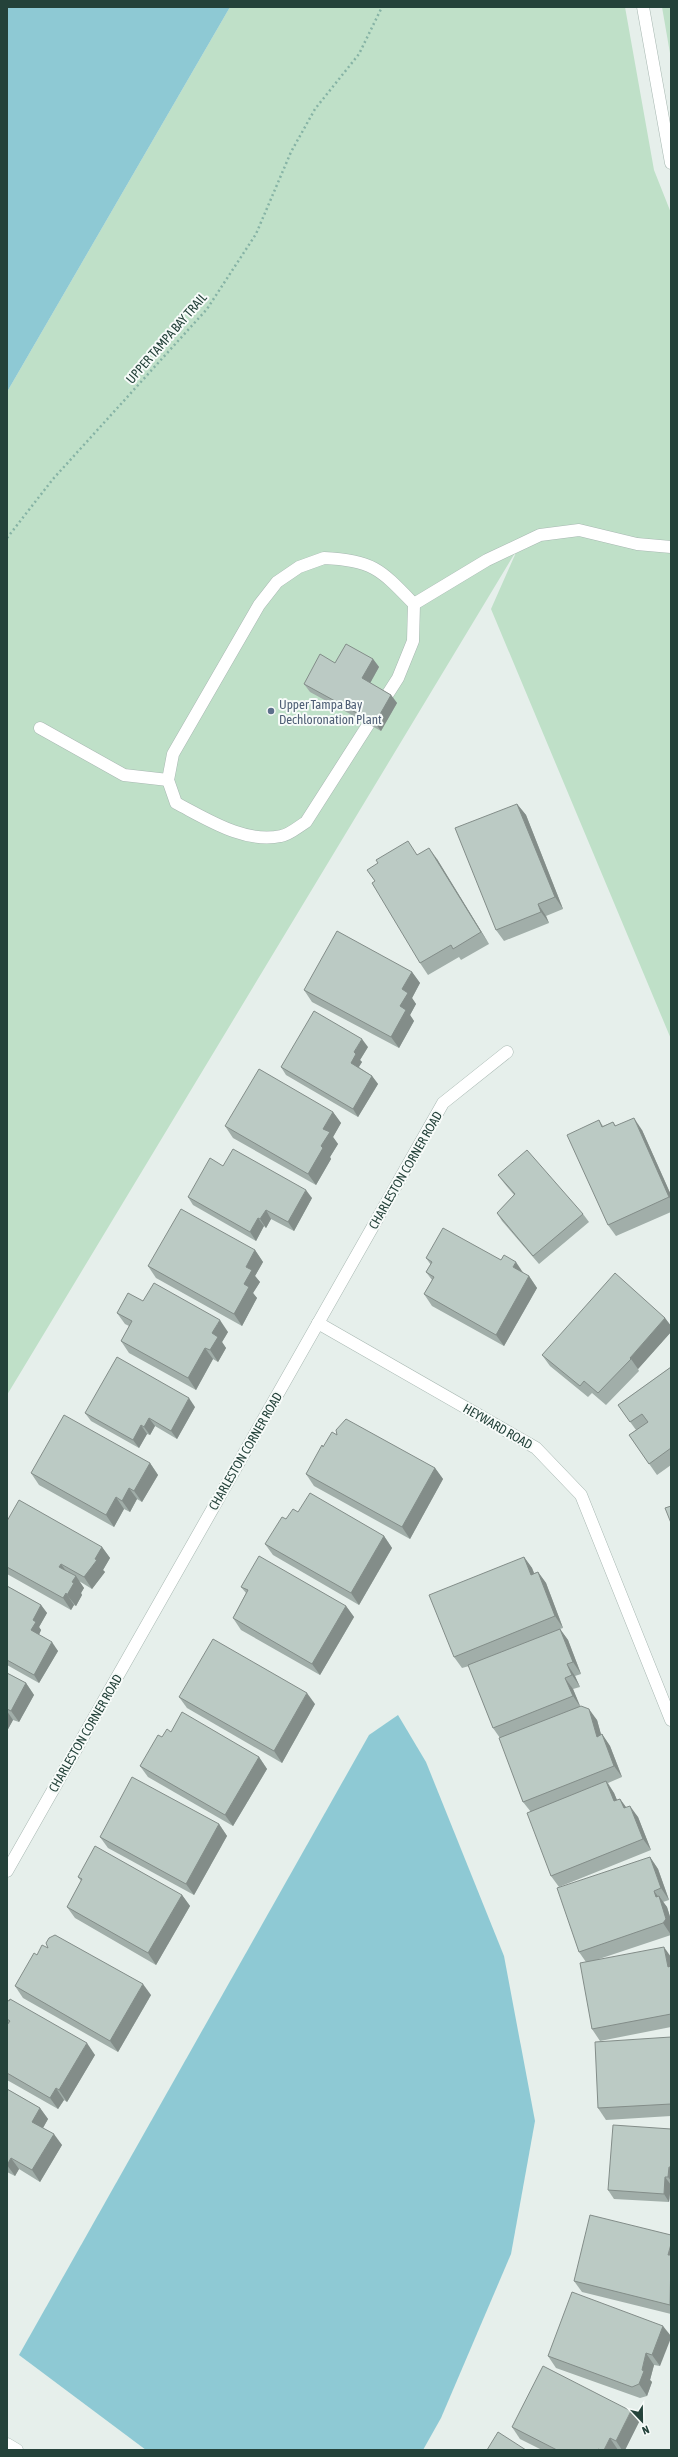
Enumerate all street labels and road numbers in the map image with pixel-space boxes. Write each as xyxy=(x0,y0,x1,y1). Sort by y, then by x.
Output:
street label: UPPER TAMPA BAY TRAIL xyxy=(123,290,210,387)
street label: CHARLESTON CORNER ROAD xyxy=(366,1109,445,1232)
street label: CHARLESTON CORNER ROAD xyxy=(206,1390,285,1513)
street label: HEYWARD ROAD xyxy=(460,1401,535,1452)
street label: CHARLESTON CORNER ROAD xyxy=(46,1672,125,1795)

